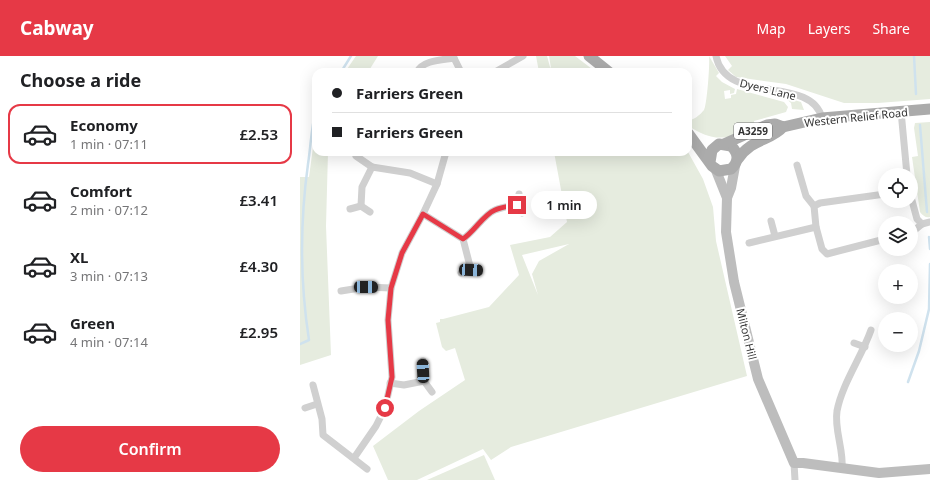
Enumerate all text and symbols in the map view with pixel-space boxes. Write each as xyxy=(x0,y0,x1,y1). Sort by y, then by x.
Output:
text: Cabway xyxy=(20,15,94,41)
text: Map xyxy=(757,19,786,38)
text: Layers xyxy=(808,19,850,38)
text: Share xyxy=(872,19,910,38)
text: Choose a ride xyxy=(20,68,141,92)
street label: Dyers Lane xyxy=(738,75,798,103)
text: Farriers Green xyxy=(356,83,463,103)
street label: Western Relief Road xyxy=(804,104,908,130)
text: Economy xyxy=(70,115,138,135)
icon: car xyxy=(22,116,58,152)
text: Farriers Green xyxy=(356,122,463,142)
road number: A3259 xyxy=(734,123,772,139)
text: £2.53 xyxy=(240,124,278,144)
text: 1 min · 07:11 xyxy=(70,135,148,153)
map controls xyxy=(878,168,918,352)
button: locate xyxy=(878,168,918,208)
text: Comfort xyxy=(70,181,132,201)
icon: car xyxy=(22,182,58,218)
text: £3.41 xyxy=(240,190,278,210)
callout: 1 min xyxy=(531,191,597,219)
route end xyxy=(508,196,526,214)
text: 1 min xyxy=(546,196,582,214)
text: 2 min · 07:12 xyxy=(70,201,148,219)
button: layers xyxy=(878,216,918,256)
text: XL xyxy=(70,247,88,267)
icon: car xyxy=(22,248,58,284)
text: £4.30 xyxy=(240,256,278,276)
car xyxy=(459,263,483,277)
button: + xyxy=(878,264,918,304)
text: 3 min · 07:13 xyxy=(70,267,148,285)
car xyxy=(354,281,378,293)
street label: Milton Hill xyxy=(733,307,761,361)
button: − xyxy=(878,312,918,352)
text: Green xyxy=(70,313,115,333)
icon: car xyxy=(22,314,58,350)
text: £2.95 xyxy=(240,322,278,342)
text: 4 min · 07:14 xyxy=(70,333,148,351)
car xyxy=(416,359,430,383)
route start xyxy=(376,399,394,417)
button: Confirm xyxy=(20,426,280,472)

